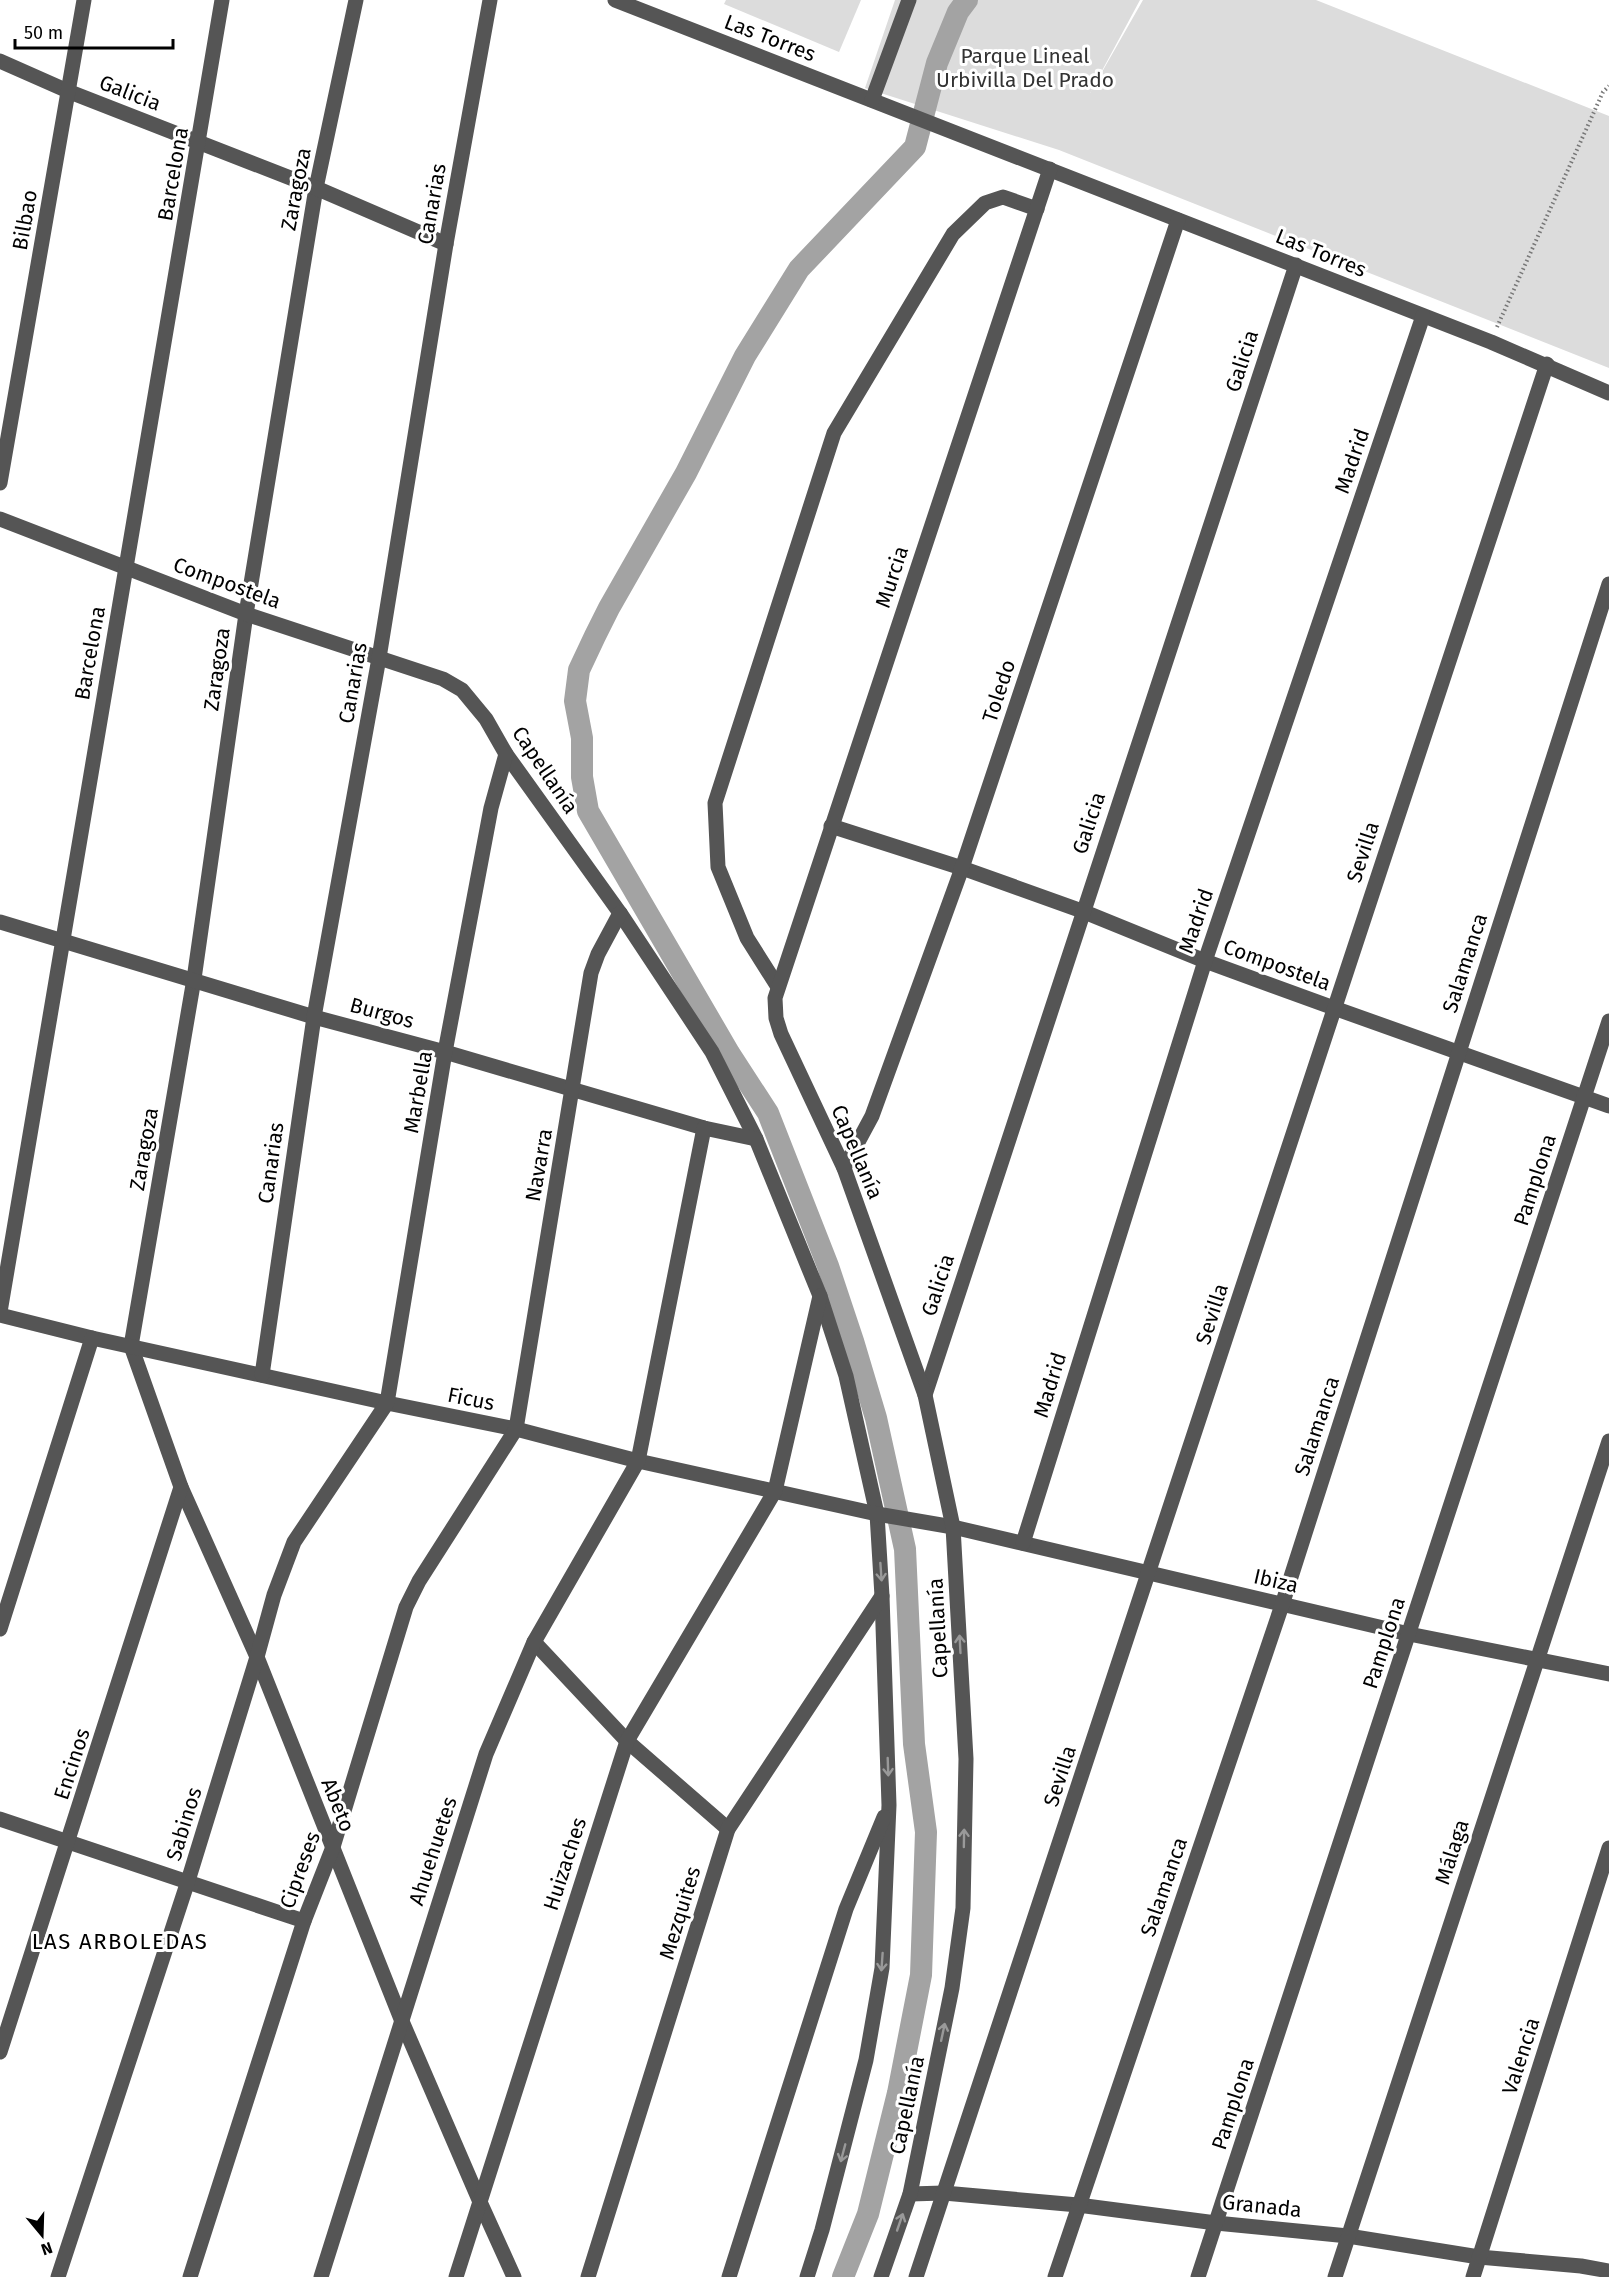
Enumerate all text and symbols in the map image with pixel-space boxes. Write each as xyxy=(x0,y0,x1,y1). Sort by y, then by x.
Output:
street label: Las Torres xyxy=(721,9,819,67)
scale bar xyxy=(15,12,172,50)
text: 50 m xyxy=(24,22,63,44)
park label: Parque Lineal Urbivilla Del Prado xyxy=(936,43,1114,93)
street label: Galicia xyxy=(95,69,165,117)
street label: Barcelona xyxy=(152,125,194,223)
street label: Zaragoza xyxy=(275,145,317,233)
street label: Canarias xyxy=(412,161,452,247)
street label: Bilbao xyxy=(7,188,43,252)
street label: Las Torres xyxy=(1272,223,1370,283)
street label: Galicia xyxy=(1220,327,1264,395)
street label: Madrid xyxy=(1329,425,1375,497)
street label: Murcia xyxy=(870,543,914,611)
street label: Compostela xyxy=(170,552,284,614)
street label: Barcelona xyxy=(69,604,111,702)
street label: Zaragoza xyxy=(198,626,236,712)
street label: Canarias xyxy=(333,640,373,726)
street label: Toledo xyxy=(977,656,1021,726)
street label: Capellanía xyxy=(506,721,584,819)
street label: Galicia xyxy=(1067,789,1111,857)
street label: Sevilla xyxy=(1341,818,1385,886)
street label: Madrid xyxy=(1173,885,1219,957)
street label: Salamanca xyxy=(1437,910,1493,1016)
street label: Compostela xyxy=(1220,934,1334,996)
street label: Burgos xyxy=(347,992,417,1034)
street label: Marbella xyxy=(398,1049,438,1135)
street label: Capellanía xyxy=(825,1101,889,1203)
street label: Zaragoza xyxy=(124,1106,164,1192)
street label: Canarias xyxy=(252,1121,290,1205)
street label: Navarra xyxy=(520,1126,558,1204)
street label: Pamplona xyxy=(1508,1131,1562,1229)
street label: Galicia xyxy=(916,1251,960,1319)
street label: Sevilla xyxy=(1190,1280,1234,1348)
street label: Madrid xyxy=(1028,1349,1072,1421)
street label: Salamanca xyxy=(1289,1373,1345,1479)
street label: Ficus xyxy=(445,1382,497,1416)
one-way arrow xyxy=(876,1562,887,1582)
street label: Ibiza xyxy=(1251,1563,1301,1599)
street label: Capellanía xyxy=(922,1577,954,1679)
street label: Pamplona xyxy=(1357,1594,1411,1692)
one-way arrow xyxy=(954,1634,965,1654)
street label: Encinos xyxy=(48,1725,96,1803)
street label: Sevilla xyxy=(1038,1742,1082,1810)
one-way arrow xyxy=(882,1757,894,1777)
street label: Abeto xyxy=(316,1774,360,1836)
street label: Sabinos xyxy=(161,1784,208,1864)
street label: Ahuehuetes xyxy=(403,1793,463,1909)
street label: Huizaches xyxy=(538,1814,592,1914)
street label: Málaga xyxy=(1429,1816,1475,1888)
street label: Cipreses xyxy=(274,1828,326,1912)
one-way arrow xyxy=(959,1829,970,1849)
street label: Salamanca xyxy=(1135,1834,1193,1940)
street label: Mezquites xyxy=(654,1863,707,1963)
district label: LAS ARBOLEDAS xyxy=(32,1928,208,1955)
one-way arrow xyxy=(876,1952,887,1971)
street label: Valencia xyxy=(1496,2014,1546,2098)
one-way arrow xyxy=(938,2022,950,2041)
street label: Capellanía xyxy=(884,2053,930,2157)
street label: Pamplona xyxy=(1206,2055,1260,2153)
one-way arrow xyxy=(837,2143,848,2162)
street label: Granada xyxy=(1221,2189,1303,2223)
north arrow xyxy=(12,2205,72,2265)
one-way arrow xyxy=(896,2213,907,2232)
text: N xyxy=(39,2238,55,2259)

